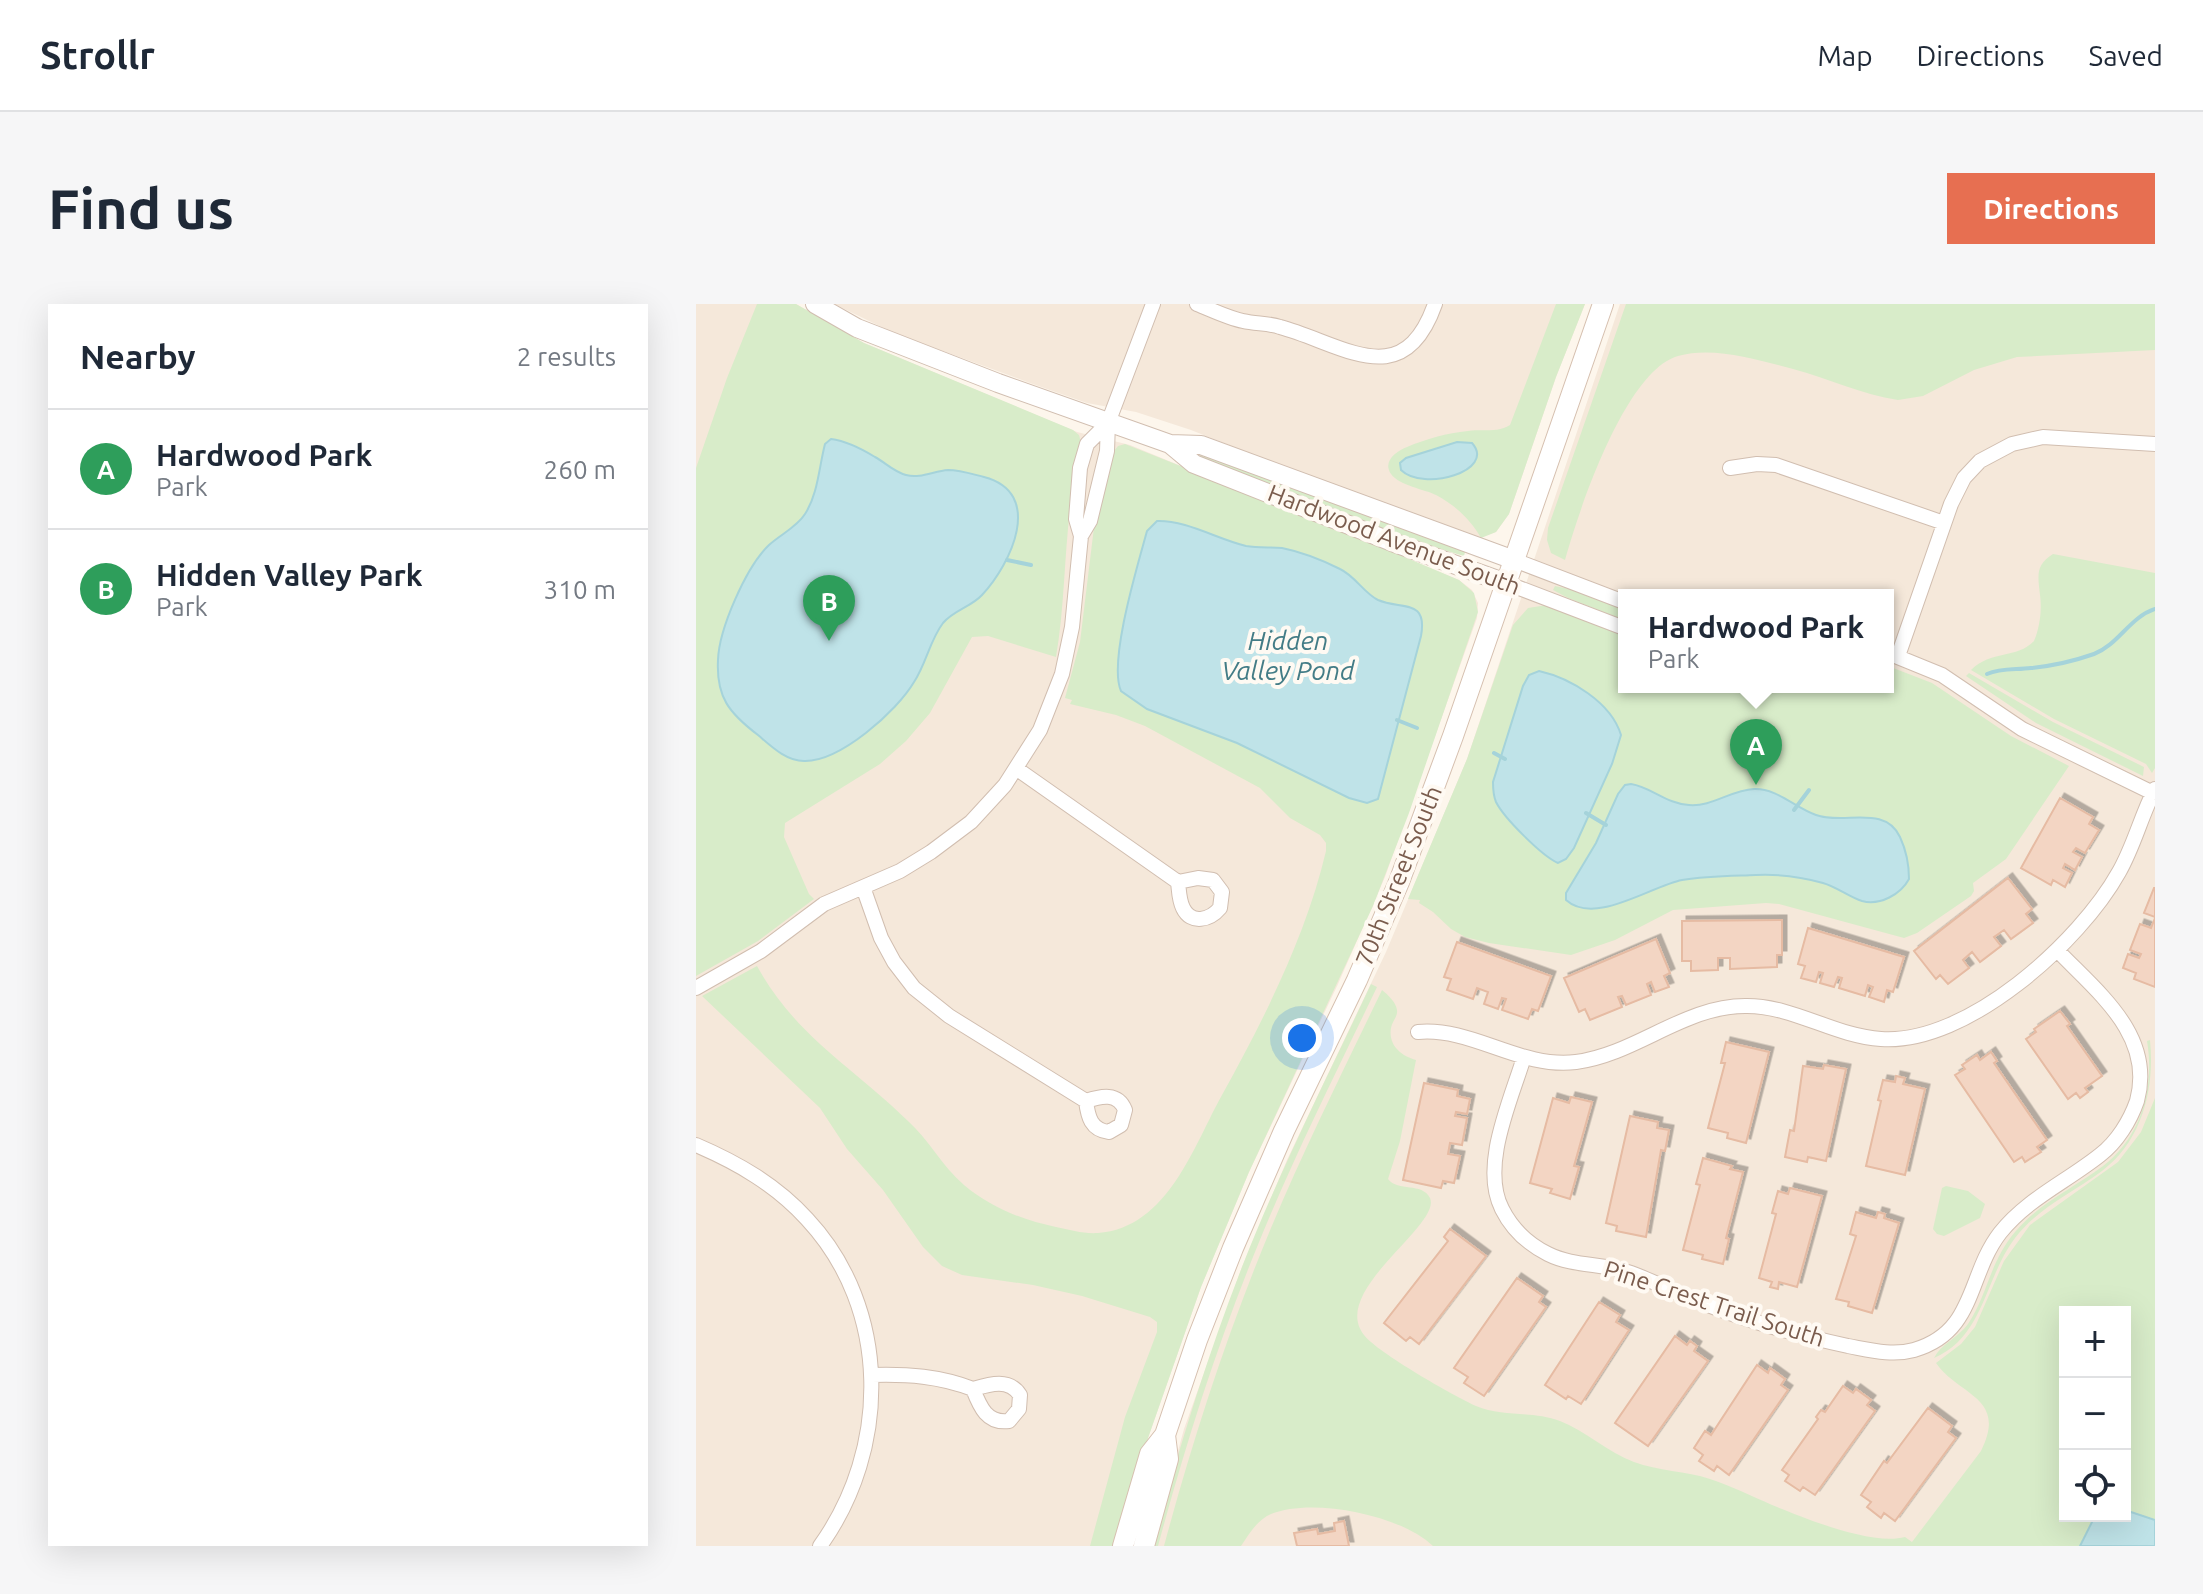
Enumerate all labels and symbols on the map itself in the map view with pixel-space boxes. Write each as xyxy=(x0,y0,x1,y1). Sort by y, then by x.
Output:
street label: Hardwood Avenue South xyxy=(1264,479,1524,600)
pin: B xyxy=(803,575,855,641)
water label: Hidden Valley Pond xyxy=(1221,626,1356,685)
pin: A xyxy=(1730,719,1782,785)
street label: 70th Street South xyxy=(1350,782,1447,970)
your location xyxy=(1282,1018,1322,1058)
street label: Pine Crest Trail South xyxy=(1601,1255,1828,1352)

